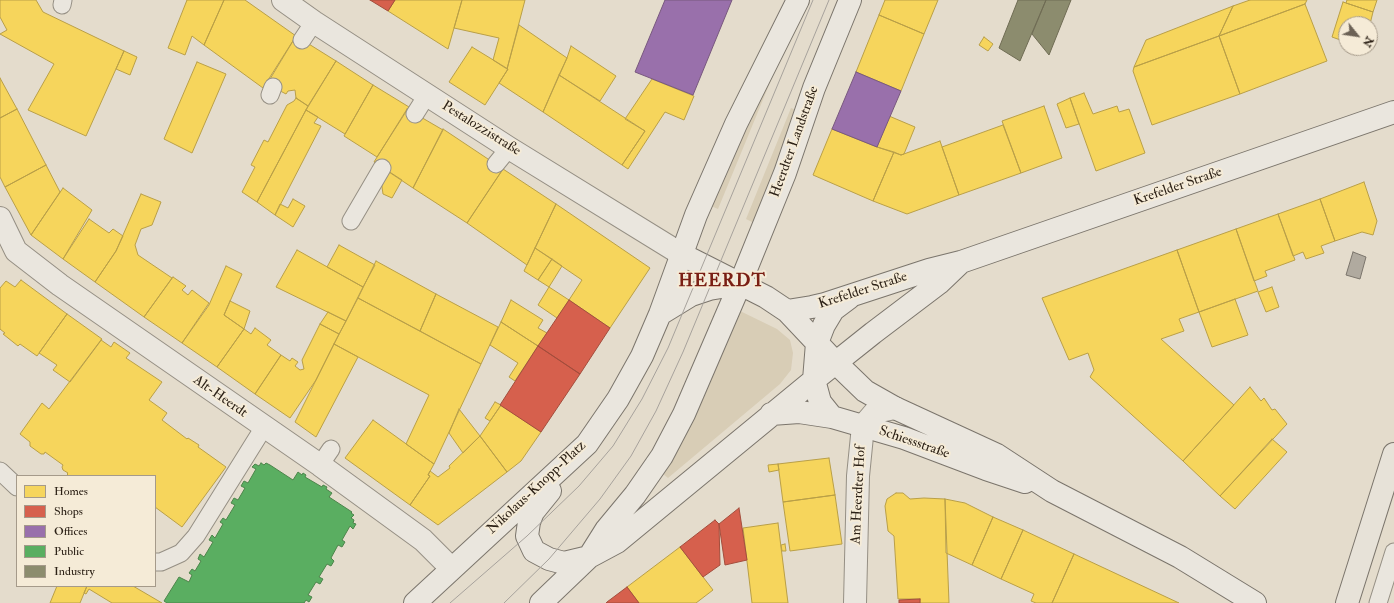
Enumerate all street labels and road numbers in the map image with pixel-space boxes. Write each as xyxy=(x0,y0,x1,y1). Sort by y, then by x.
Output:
street label: Heerdter Landstraße xyxy=(767,84,823,200)
street label: Pestalozzistraße xyxy=(438,98,524,160)
street label: Krefelder Straße xyxy=(1132,164,1224,210)
street label: Krefelder Straße xyxy=(817,269,909,313)
street label: Alt-Heerdt xyxy=(190,372,250,422)
street label: Schiessstraße xyxy=(876,423,952,463)
street label: Nikolaus-Knopp-Platz xyxy=(484,438,590,538)
street label: Am Heerdter Hof xyxy=(848,445,870,545)

